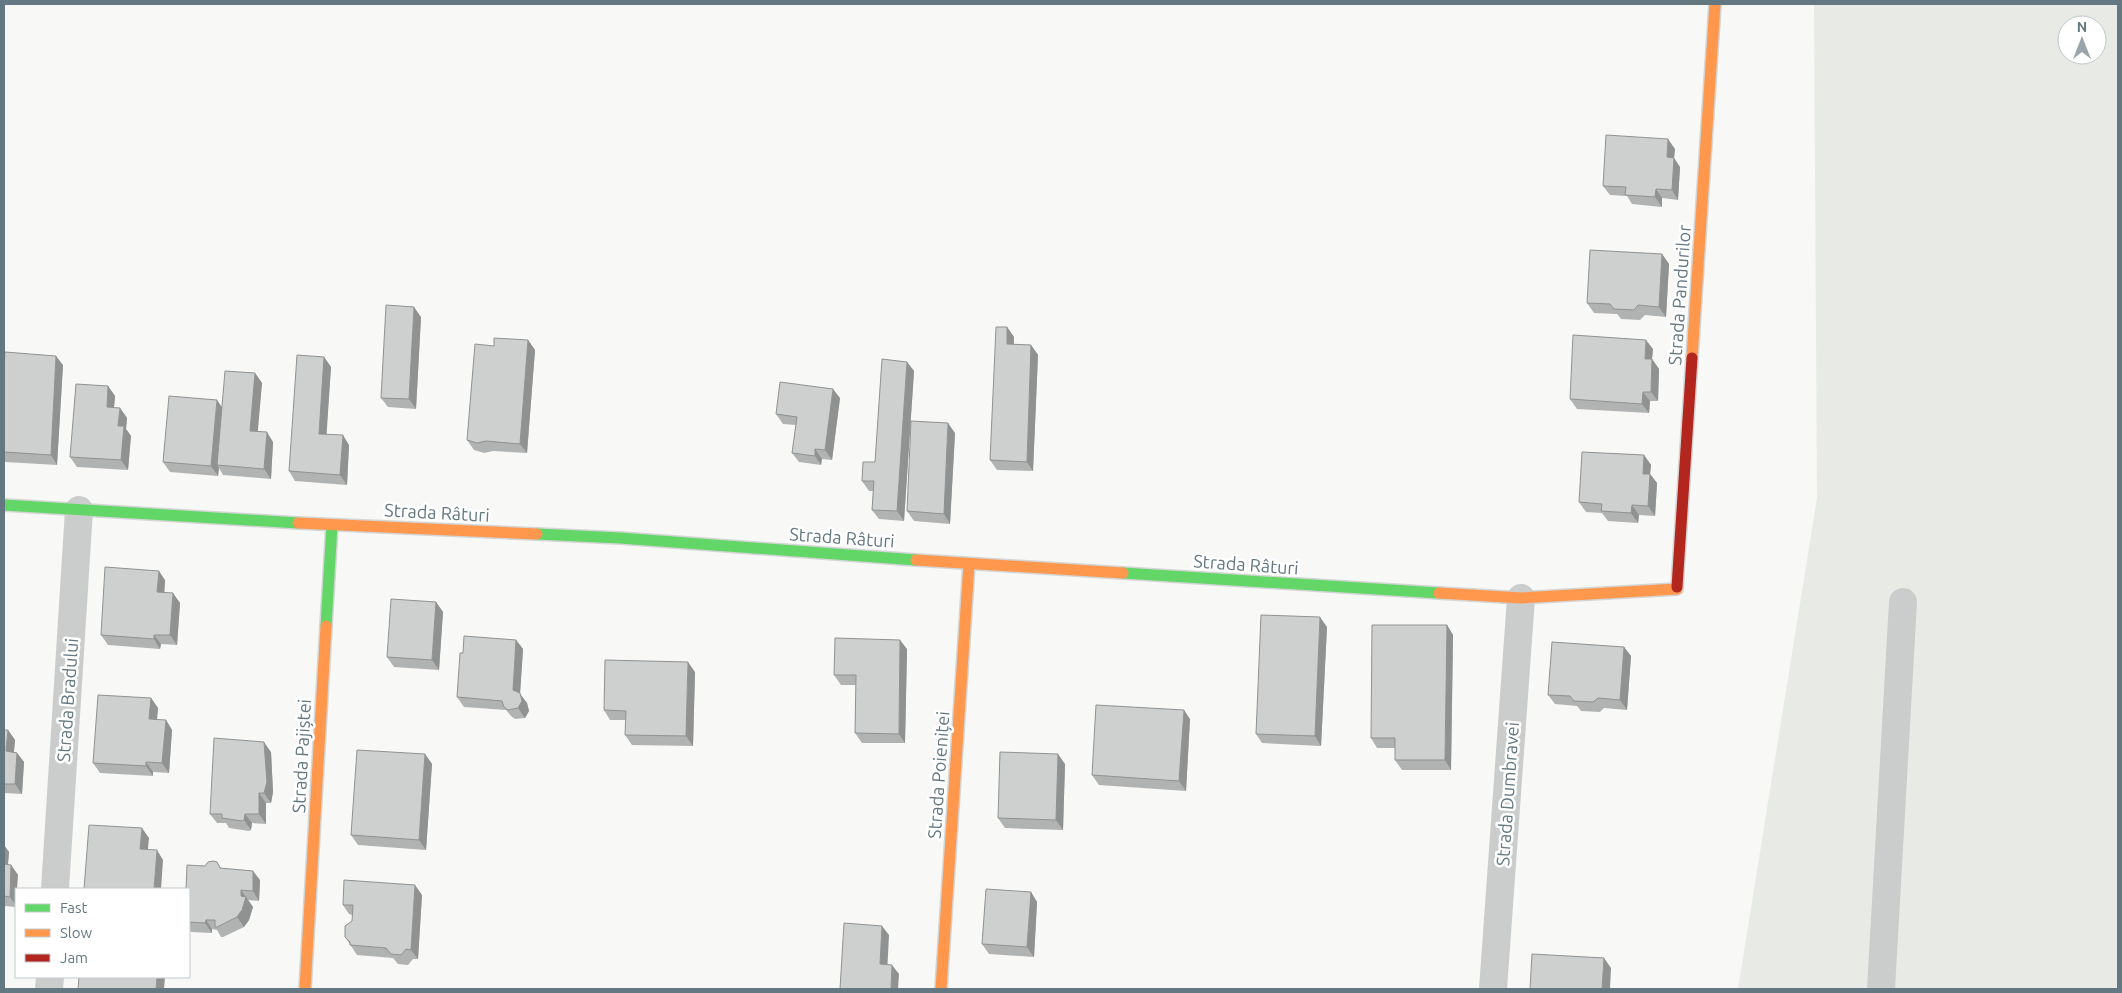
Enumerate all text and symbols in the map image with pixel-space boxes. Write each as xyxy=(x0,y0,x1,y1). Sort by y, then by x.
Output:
north arrow xyxy=(2057,15,2107,65)
text: N xyxy=(2077,19,2087,35)
street label: Strada Pandurilor xyxy=(1664,224,1694,366)
street label: Strada Râturi xyxy=(384,499,490,525)
street label: Strada Râturi xyxy=(789,523,895,551)
street label: Strada Râturi xyxy=(1193,550,1299,578)
street label: Strada Bradului xyxy=(53,637,81,763)
street label: Strada Pajiștei xyxy=(288,698,314,814)
street label: Strada Poieniței xyxy=(924,711,952,839)
street label: Strada Dumbravei xyxy=(1492,721,1522,867)
legend xyxy=(15,888,190,978)
text: Fast xyxy=(60,899,88,916)
text: Slow xyxy=(60,924,93,941)
text: Jam xyxy=(60,949,88,966)

